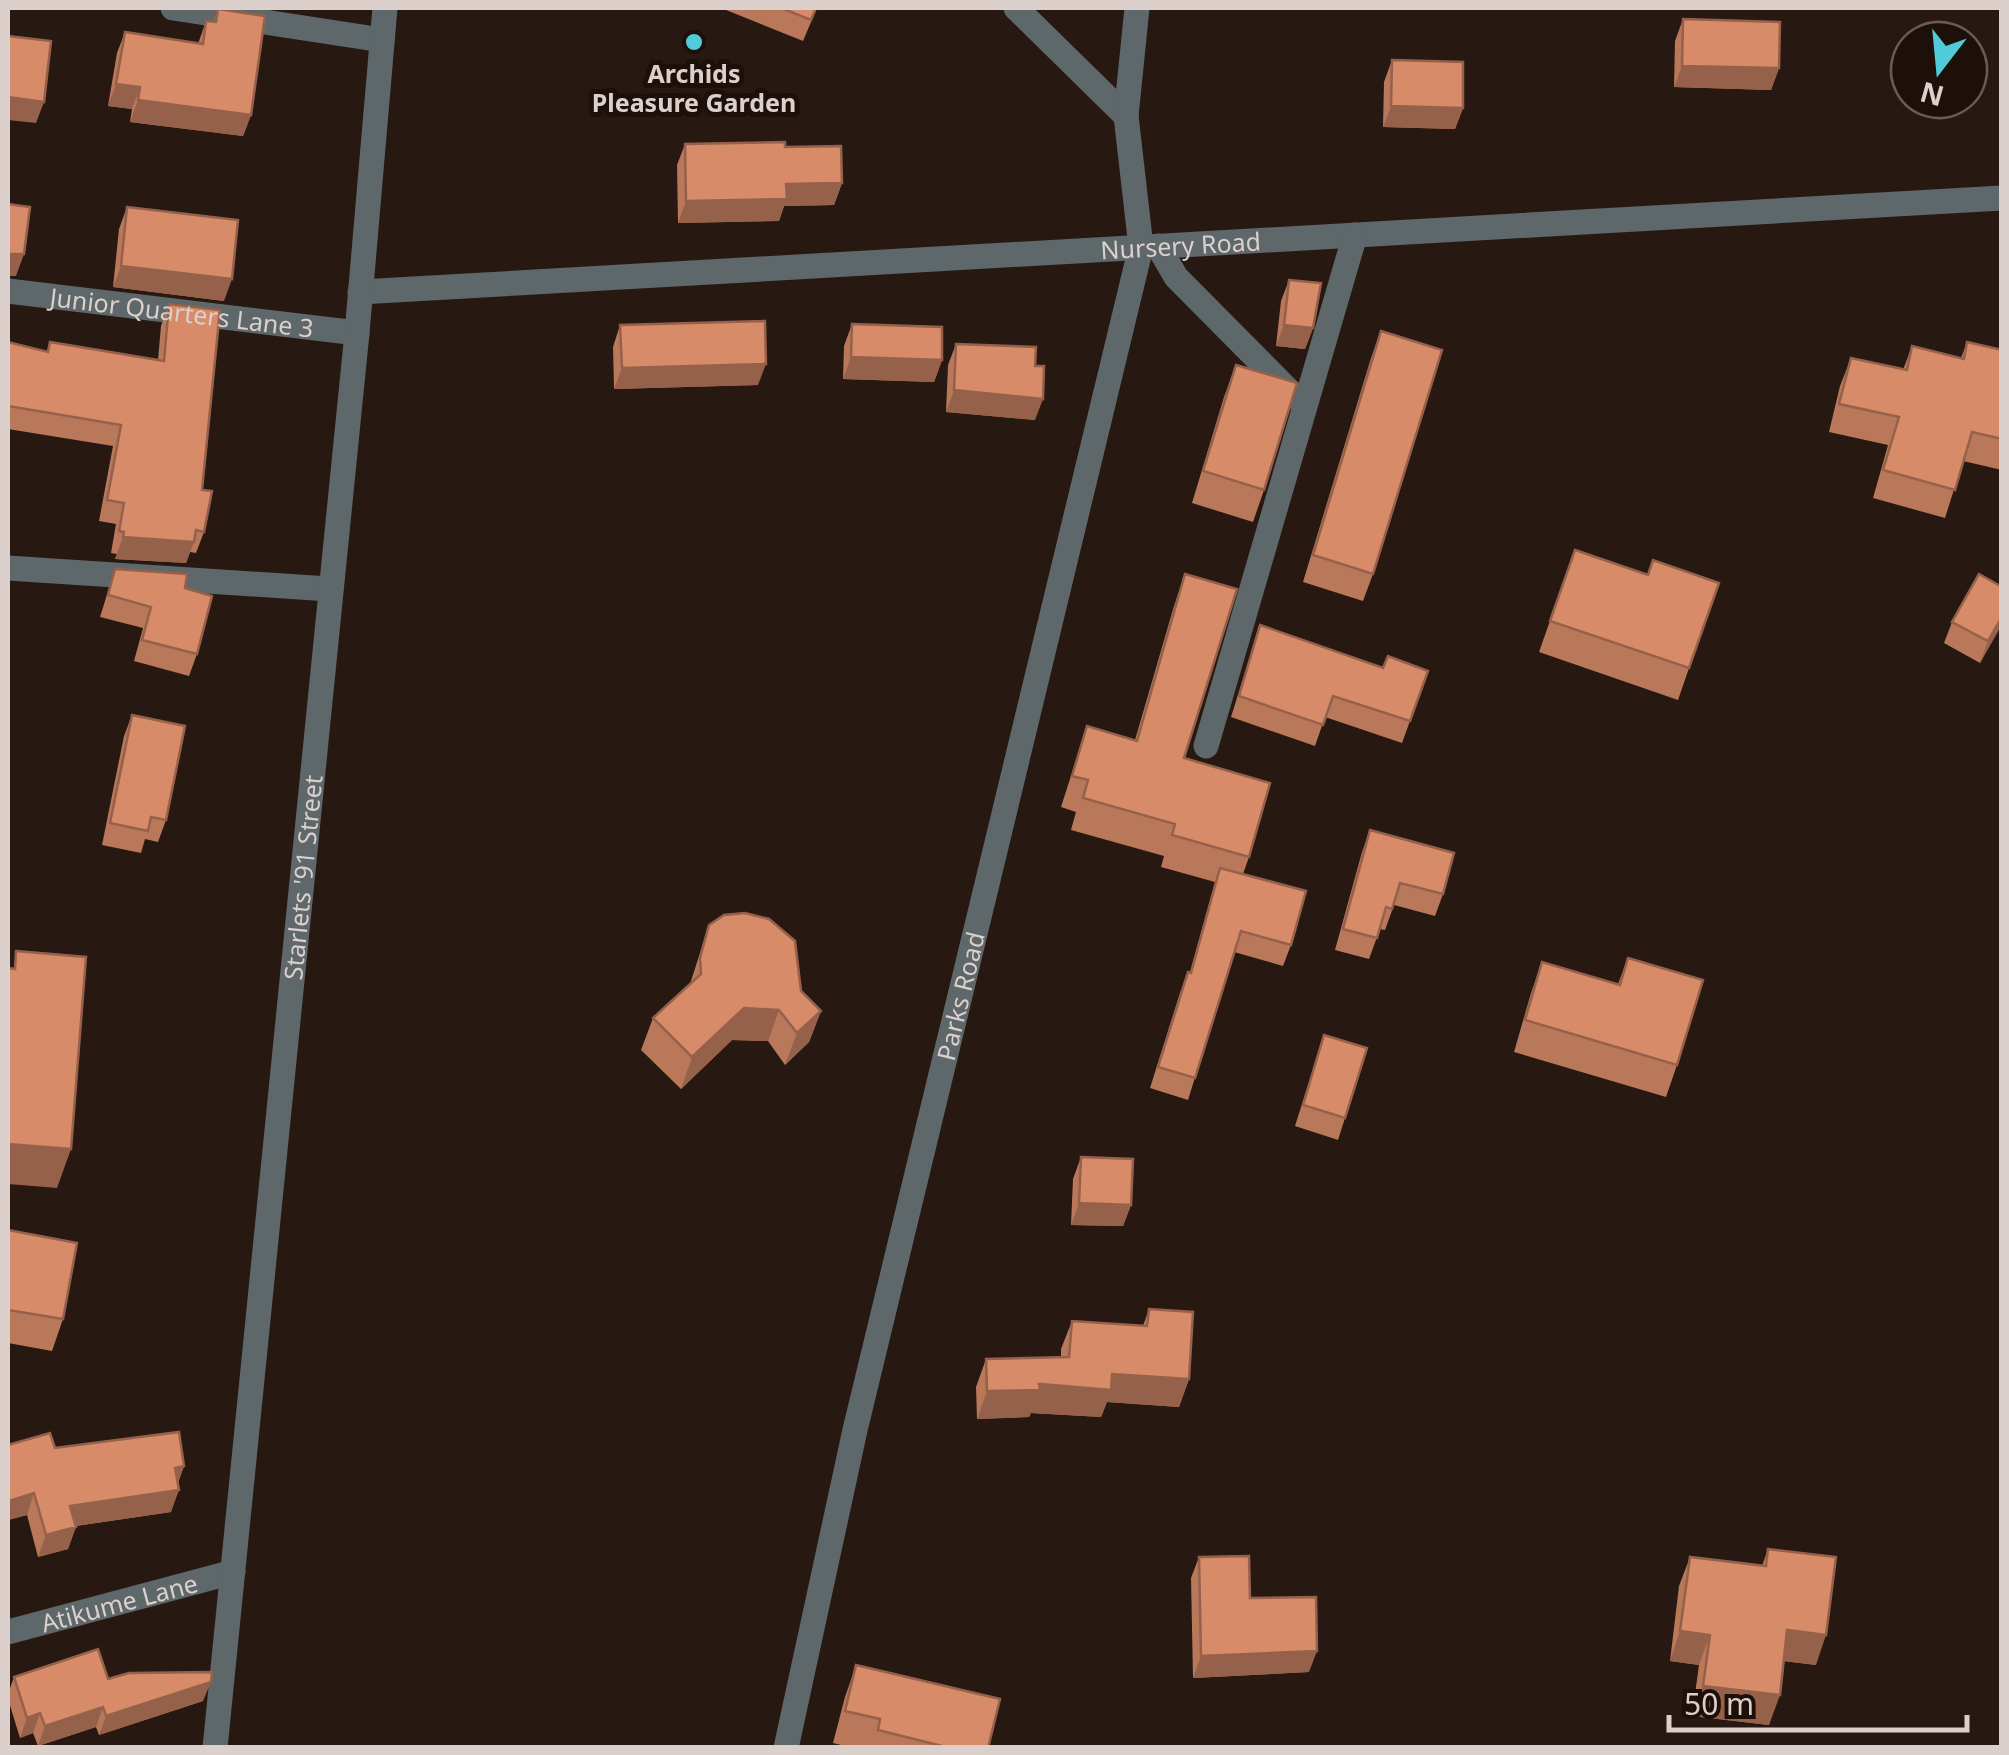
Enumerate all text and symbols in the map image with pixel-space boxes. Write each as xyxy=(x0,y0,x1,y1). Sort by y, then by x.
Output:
north arrow xyxy=(1889,20,1989,120)
marker: Archids Pleasure Garden xyxy=(683,31,705,53)
place label: Archids Pleasure Garden xyxy=(592,56,796,119)
text: N xyxy=(1916,74,1948,116)
street label: Nursery Road xyxy=(1100,223,1262,267)
street label: Junior Quarters Lane 3 xyxy=(46,279,315,345)
street label: Starlets '91 Street xyxy=(275,773,330,981)
street label: Parks Road xyxy=(928,928,992,1064)
street label: Atikume Lane xyxy=(37,1565,201,1640)
scale bar xyxy=(1669,1670,1966,1732)
text: 50 m xyxy=(1684,1683,1754,1724)

